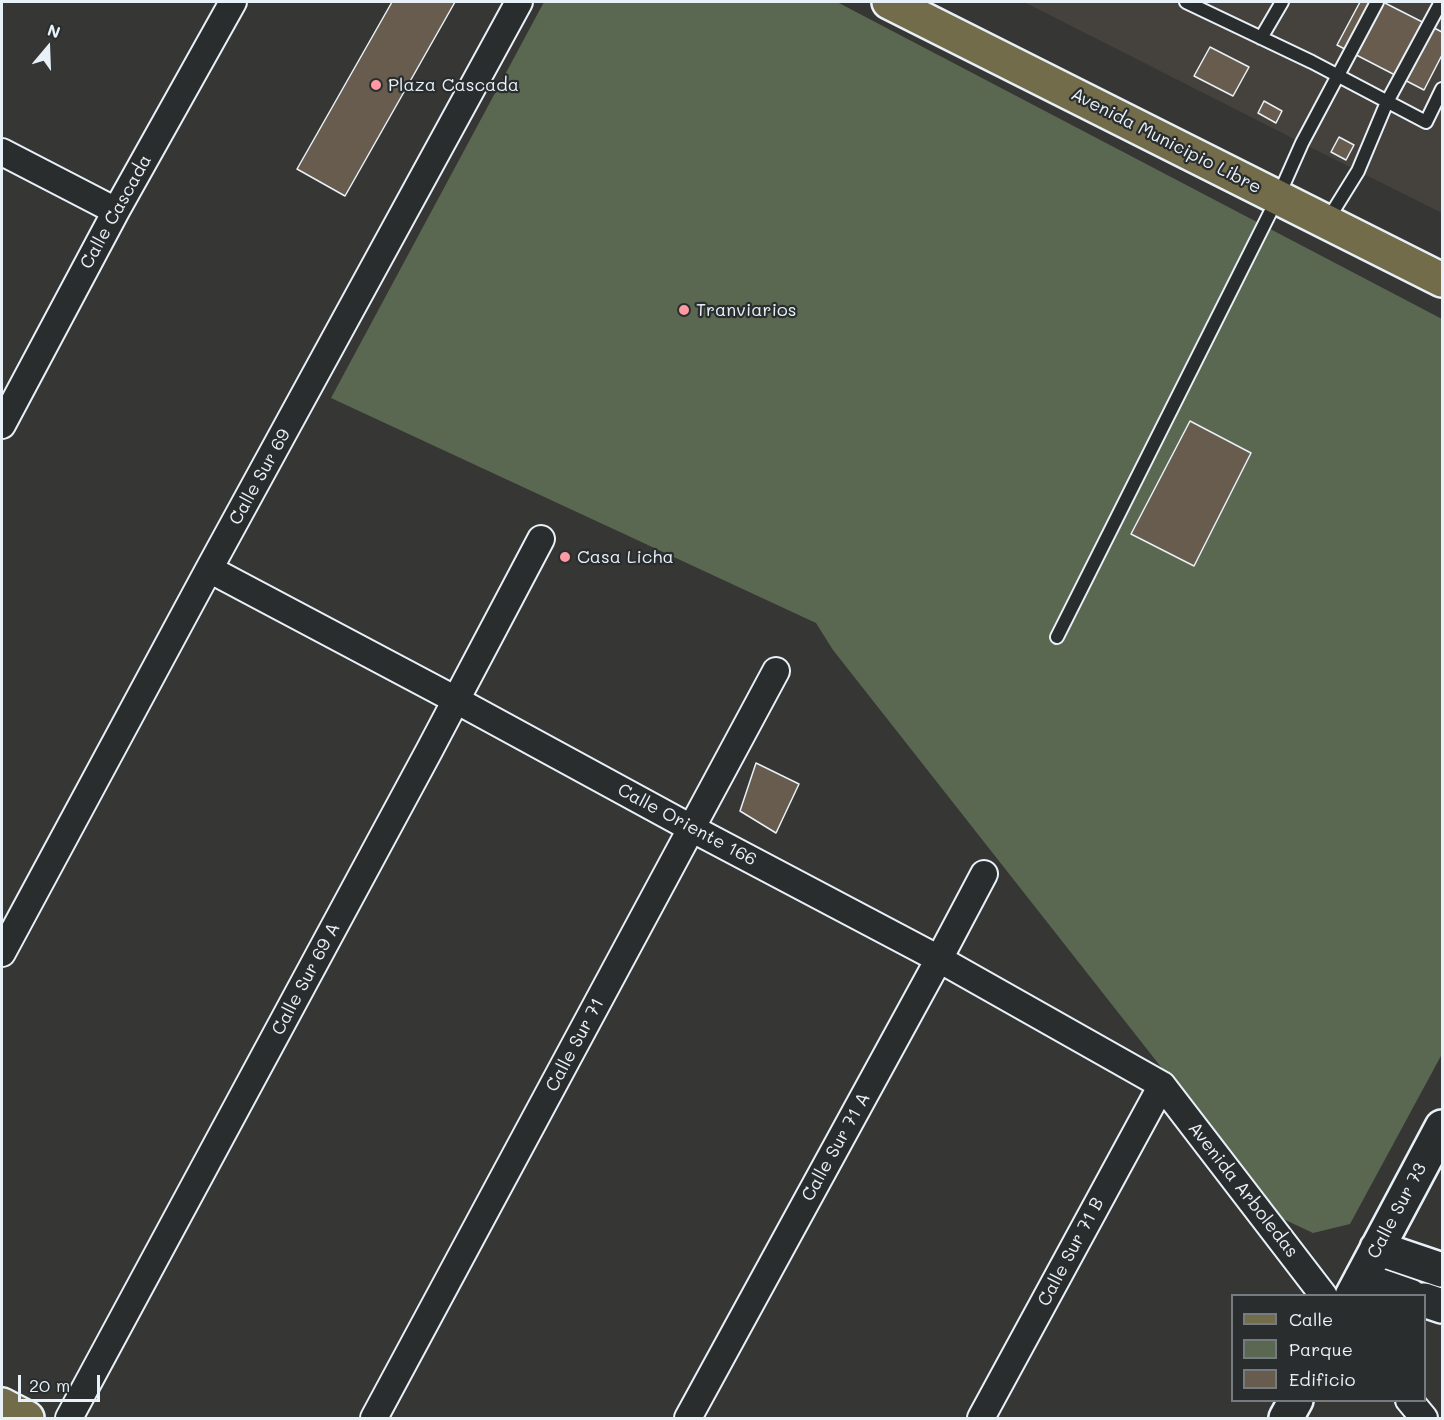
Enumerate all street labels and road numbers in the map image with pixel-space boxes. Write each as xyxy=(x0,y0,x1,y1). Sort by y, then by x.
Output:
street label: Avenida Municipio Libre xyxy=(1067,84,1265,198)
street label: Calle Cascada xyxy=(76,151,156,273)
street label: Calle Sur 69 xyxy=(225,425,295,529)
street label: Calle Oriente 166 xyxy=(614,779,760,871)
street label: Calle Sur 69 A xyxy=(267,919,345,1039)
street label: Calle Sur 71 xyxy=(541,995,609,1095)
street label: Calle Sur 71 A xyxy=(797,1089,875,1205)
street label: Avenida Arboledas xyxy=(1183,1118,1303,1262)
street label: Calle Sur 73 xyxy=(1363,1159,1431,1263)
street label: Calle Sur 71 B xyxy=(1033,1194,1109,1310)

